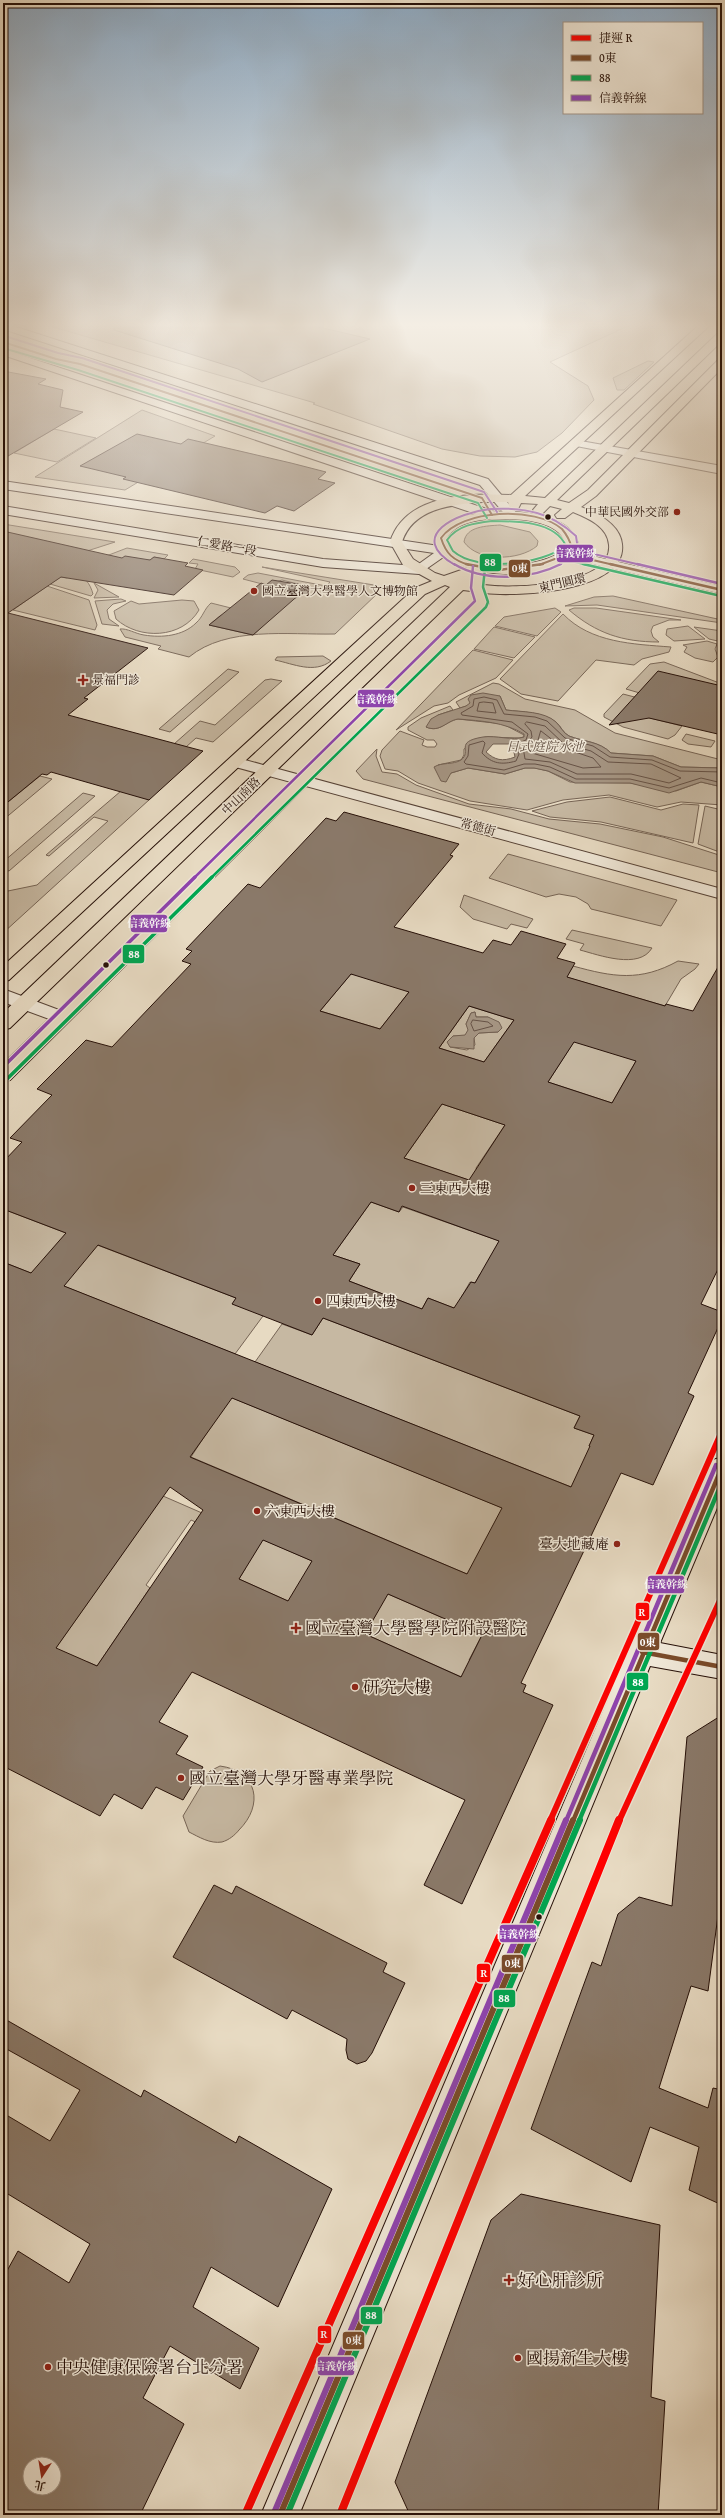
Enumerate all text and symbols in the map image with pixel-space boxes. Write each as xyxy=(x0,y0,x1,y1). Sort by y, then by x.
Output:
legend xyxy=(563,22,703,114)
text: 捷運 R xyxy=(599,29,633,46)
text: 0東 xyxy=(599,49,617,66)
text: 88 xyxy=(599,69,611,86)
text: 信義幹線 xyxy=(599,89,647,106)
place label: 中華民國外交部 xyxy=(585,503,669,520)
marker: 中華民國外交部 xyxy=(672,507,682,517)
unlabelled marker xyxy=(543,512,553,522)
street label: 仁愛路一段 xyxy=(196,532,258,559)
line badge: 信義幹線 xyxy=(556,544,594,563)
text: 信義幹線 xyxy=(553,545,597,561)
line badge: 88 xyxy=(479,553,502,572)
text: 88 xyxy=(484,554,496,570)
line badge: 0東 xyxy=(508,559,531,578)
text: 0東 xyxy=(512,560,528,576)
street label: 東門圓環 xyxy=(537,569,587,596)
place label: 國立臺灣大學醫學人文博物館 xyxy=(262,582,418,599)
marker: 國立臺灣大學醫學人文博物館 xyxy=(249,586,259,596)
place label: 景福門診 xyxy=(92,671,140,688)
marker: 景福門診 xyxy=(77,674,89,686)
line badge: 信義幹線 xyxy=(357,689,395,708)
text: 信義幹線 xyxy=(354,691,398,707)
water label: 日式庭院水池 xyxy=(506,737,586,756)
street label: 中山南路 xyxy=(217,773,264,818)
street label: 常德街 xyxy=(459,814,499,840)
line badge: 信義幹線 xyxy=(130,914,168,933)
text: 信義幹線 xyxy=(127,915,171,931)
line badge: 88 xyxy=(122,944,145,964)
text: 88 xyxy=(128,946,140,962)
unlabelled marker xyxy=(101,960,111,970)
place label: 三東西大樓 xyxy=(420,1178,490,1198)
marker: 三東西大樓 xyxy=(407,1183,417,1193)
place label: 四東西大樓 xyxy=(326,1291,396,1311)
marker: 四東西大樓 xyxy=(313,1296,323,1306)
place label: 六東西大樓 xyxy=(265,1501,335,1521)
marker: 六東西大樓 xyxy=(252,1506,262,1516)
place label: 臺大地藏庵 xyxy=(539,1534,609,1554)
marker: 臺大地藏庵 xyxy=(612,1539,622,1549)
line badge: 信義幹線 xyxy=(647,1575,685,1594)
text: 信義幹線 xyxy=(644,1576,688,1592)
line badge: R xyxy=(635,1602,650,1621)
text: R xyxy=(639,1604,646,1620)
place label: 國立臺灣大學醫學院附設醫院 xyxy=(305,1615,526,1640)
marker: 國立臺灣大學醫學院附設醫院 xyxy=(290,1622,302,1634)
line badge: 0東 xyxy=(637,1632,660,1651)
text: 0東 xyxy=(640,1634,656,1650)
line badge: 88 xyxy=(626,1672,649,1691)
place label: 研究大樓 xyxy=(363,1674,431,1699)
text: 88 xyxy=(632,1674,644,1690)
marker: 研究大樓 xyxy=(350,1682,360,1692)
place label: 國立臺灣大學牙醫專業學院 xyxy=(189,1765,393,1790)
marker: 國立臺灣大學牙醫專業學院 xyxy=(176,1773,186,1783)
unlabelled marker xyxy=(534,1912,544,1922)
line badge: 信義幹線 xyxy=(499,1924,537,1943)
text: 信義幹線 xyxy=(496,1926,540,1942)
line badge: 0東 xyxy=(501,1954,524,1973)
text: 0東 xyxy=(505,1955,521,1971)
line badge: R xyxy=(476,1963,491,1983)
text: R xyxy=(481,1965,488,1981)
line badge: 88 xyxy=(493,1989,516,2008)
text: 88 xyxy=(498,1990,510,2006)
place label: 好心肝診所 xyxy=(518,2267,603,2292)
marker: 好心肝診所 xyxy=(503,2274,515,2286)
line badge: 88 xyxy=(360,2306,383,2325)
text: 88 xyxy=(365,2307,377,2323)
line badge: R xyxy=(317,2325,332,2344)
text: R xyxy=(321,2326,328,2342)
line badge: 0東 xyxy=(342,2331,365,2350)
text: 0東 xyxy=(346,2332,362,2348)
place label: 國揚新生大樓 xyxy=(526,2345,628,2370)
marker: 國揚新生大樓 xyxy=(513,2353,523,2363)
place label: 中央健康保險署台北分署 xyxy=(56,2354,243,2379)
line badge: 信義幹線 xyxy=(317,2356,355,2376)
text: 信義幹線 xyxy=(314,2358,358,2374)
marker: 中央健康保險署台北分署 xyxy=(43,2362,53,2372)
north arrow xyxy=(22,2456,62,2496)
text: 北 xyxy=(33,2477,47,2495)

